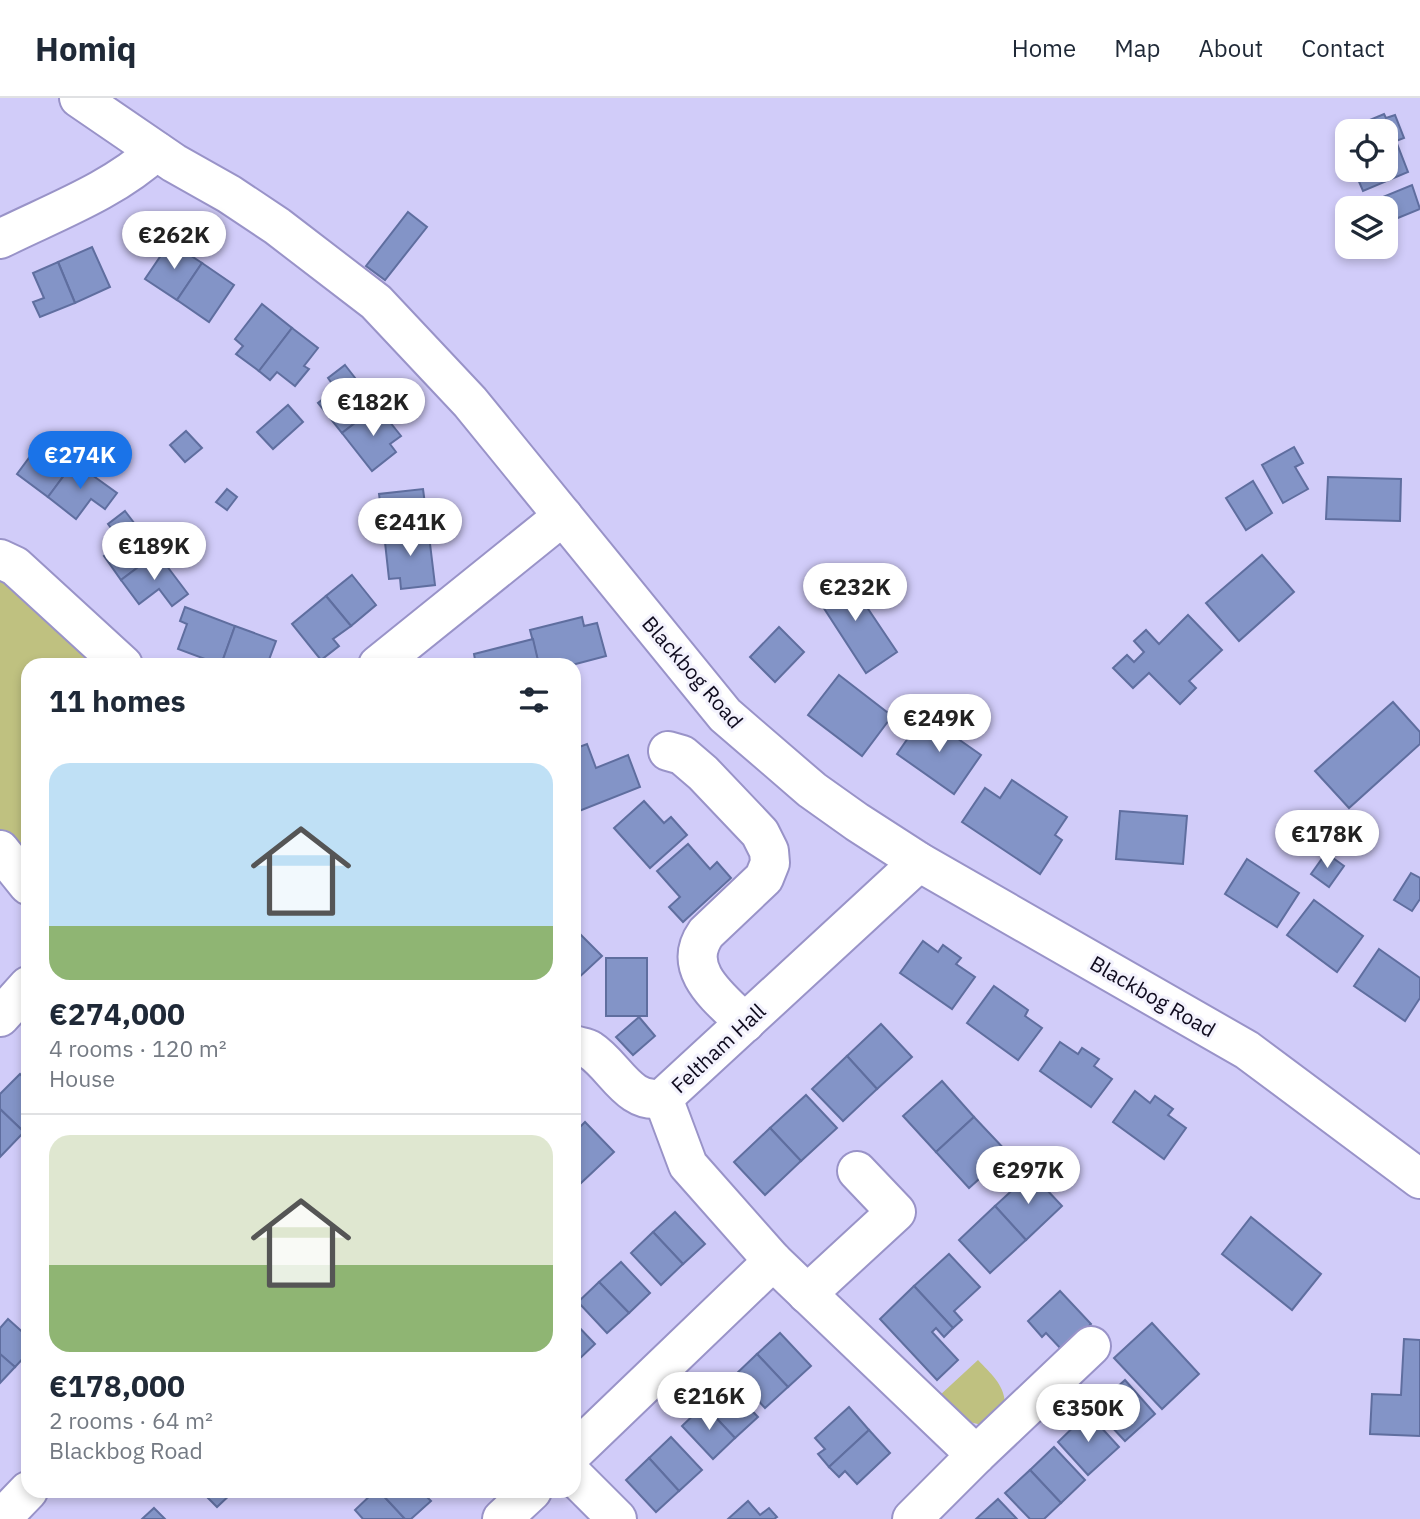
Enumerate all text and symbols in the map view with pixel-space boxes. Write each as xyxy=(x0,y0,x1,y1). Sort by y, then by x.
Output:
text: Homiq xyxy=(35,27,137,70)
text: Home xyxy=(1012,32,1076,64)
text: Map xyxy=(1114,32,1160,64)
text: About xyxy=(1198,32,1263,64)
text: Contact xyxy=(1301,32,1385,64)
map controls xyxy=(1335,119,1398,259)
button: locate xyxy=(1335,119,1398,182)
button: layers xyxy=(1335,196,1398,259)
pin: €262K xyxy=(125,212,223,271)
text: €262K xyxy=(138,219,210,249)
pin: €182K xyxy=(324,378,422,438)
text: €182K xyxy=(337,386,409,416)
pin: €274K xyxy=(31,432,129,491)
text: €274K xyxy=(44,439,116,469)
pin: €241K xyxy=(361,498,459,558)
text: €241K xyxy=(374,506,446,536)
pin: €189K xyxy=(105,522,203,582)
text: €189K xyxy=(118,530,190,560)
pin: €232K xyxy=(806,564,904,623)
text: €232K xyxy=(819,571,891,601)
street label: Blackbog Road xyxy=(636,610,750,734)
text: 11 homes xyxy=(49,681,186,720)
icon: filters xyxy=(515,681,553,719)
pin: €249K xyxy=(890,694,988,754)
text: €249K xyxy=(903,702,975,732)
icon: home xyxy=(238,808,364,934)
pin: €178K xyxy=(1278,810,1376,870)
text: €178K xyxy=(1291,818,1363,848)
street label: Blackbog Road xyxy=(1085,949,1221,1043)
text: €274,000 xyxy=(49,994,185,1033)
street label: Feltham Hall xyxy=(665,997,771,1099)
text: 4 rooms · 120 m² xyxy=(49,1033,227,1063)
text: House xyxy=(49,1063,115,1093)
pin: €297K xyxy=(979,1146,1077,1206)
text: €297K xyxy=(992,1154,1064,1184)
icon: home xyxy=(238,1180,364,1306)
text: €178,000 xyxy=(49,1366,185,1405)
pin: €216K xyxy=(660,1372,758,1432)
text: €216K xyxy=(673,1380,745,1410)
pin: €350K xyxy=(1039,1384,1137,1444)
text: €350K xyxy=(1052,1392,1124,1422)
text: 2 rooms · 64 m² xyxy=(49,1405,213,1435)
text: Blackbog Road xyxy=(49,1435,203,1465)

